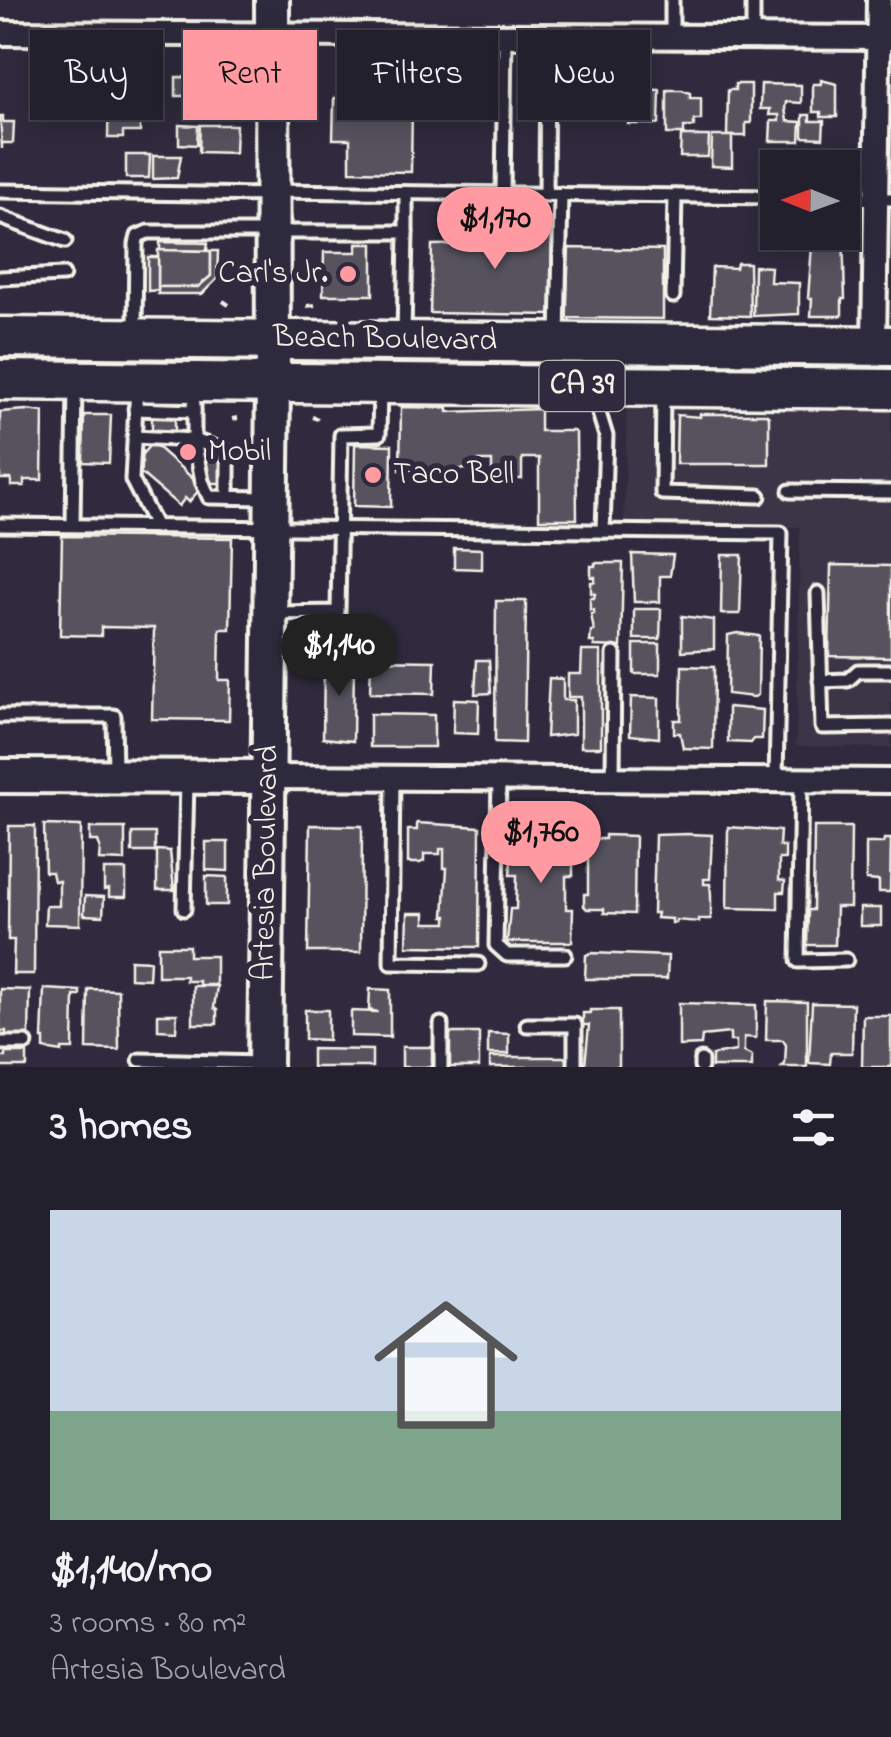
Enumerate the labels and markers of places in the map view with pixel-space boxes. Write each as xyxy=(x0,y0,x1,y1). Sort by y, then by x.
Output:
pin: $1,170 xyxy=(414,187,576,272)
place label: Carl's Jr. xyxy=(218,251,328,298)
marker: Carl's Jr. xyxy=(337,263,359,285)
place label: Mobil xyxy=(208,429,271,476)
marker: Mobil xyxy=(177,441,199,463)
place label: Taco Bell xyxy=(393,452,514,499)
marker: Taco Bell xyxy=(362,464,384,486)
pin: $1,140 xyxy=(258,614,420,699)
pin: $1,760 xyxy=(460,801,622,886)

